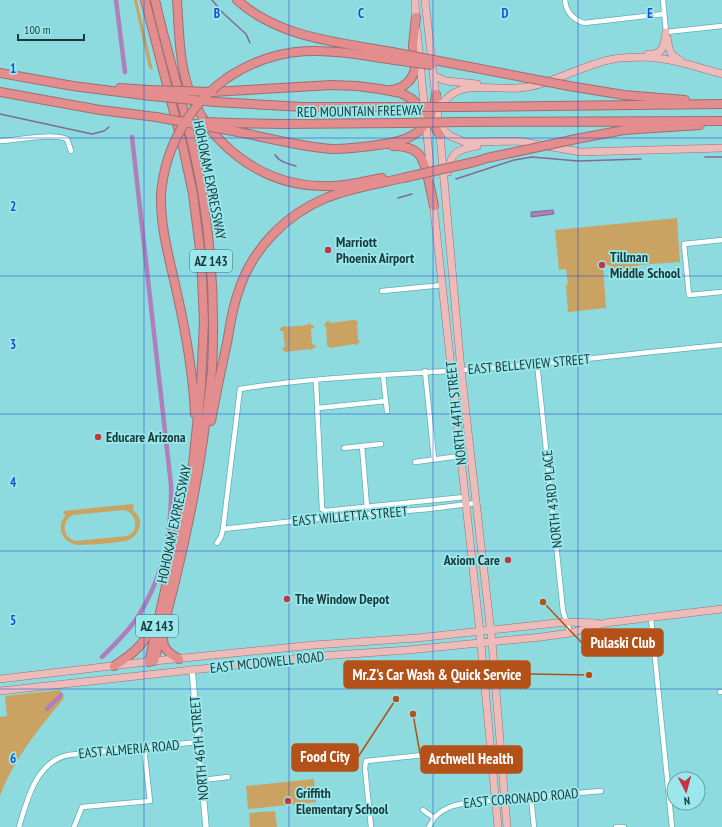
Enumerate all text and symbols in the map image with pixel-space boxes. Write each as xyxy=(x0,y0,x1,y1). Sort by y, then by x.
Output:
text: B xyxy=(214,5,220,22)
text: C xyxy=(358,5,364,22)
text: D xyxy=(502,5,509,22)
text: E xyxy=(647,5,653,22)
scale bar xyxy=(18,16,84,42)
text: 100 m xyxy=(24,22,51,37)
text: 1 xyxy=(10,60,16,77)
street label: RED MOUNTAIN FREEWAY xyxy=(297,101,424,121)
street label: HOHOKAM EXPRESSWAY xyxy=(190,119,230,242)
text: 2 xyxy=(10,198,16,215)
place label: Marriott Phoenix Airport xyxy=(336,233,414,267)
marker: Marriott Phoenix Airport xyxy=(323,245,333,255)
place label: Tillman Middle School xyxy=(610,248,681,282)
road number: AZ 143 xyxy=(190,250,232,272)
marker: Tillman Middle School xyxy=(597,260,607,270)
text: 3 xyxy=(10,336,16,353)
street label: EAST BELLEVIEW STREET xyxy=(467,350,592,378)
street label: NORTH 44TH STREET xyxy=(442,359,470,466)
place label: Educare Arizona xyxy=(106,428,186,446)
marker: Educare Arizona xyxy=(93,432,103,442)
street label: NORTH 43RD PLACE xyxy=(538,449,566,549)
street label: HOHOKAM EXPRESSWAY xyxy=(153,462,195,585)
text: 4 xyxy=(10,474,17,491)
street label: EAST WILLETTA STREET xyxy=(291,502,409,530)
place label: Axiom Care xyxy=(443,551,500,569)
marker: Axiom Care xyxy=(503,555,513,565)
place label: The Window Depot xyxy=(295,590,389,608)
marker: The Window Depot xyxy=(282,594,292,604)
text: 5 xyxy=(10,612,16,629)
road number: AZ 143 xyxy=(136,615,178,637)
callout: Pulaski Club xyxy=(582,629,663,656)
text: Pulaski Club xyxy=(591,633,656,652)
street label: EAST MCDOWELL ROAD xyxy=(209,647,325,677)
callout: Mr.Z's Car Wash & Quick Service xyxy=(344,661,530,688)
text: Mr.Z's Car Wash & Quick Service xyxy=(352,665,522,684)
street label: NORTH 46TH STREET xyxy=(185,694,213,801)
street label: EAST ALMERIA ROAD xyxy=(78,736,180,762)
callout: Food City xyxy=(292,744,358,771)
callout: Archwell Health xyxy=(421,746,522,773)
text: Food City xyxy=(300,747,351,766)
text: Archwell Health xyxy=(428,749,514,768)
text: 6 xyxy=(10,750,16,767)
north arrow xyxy=(666,771,706,811)
place label: Griffith Elementary School xyxy=(296,784,389,818)
street label: EAST CORONADO ROAD xyxy=(463,784,579,812)
text: N xyxy=(683,794,691,808)
marker: Griffith Elementary School xyxy=(283,796,293,806)

